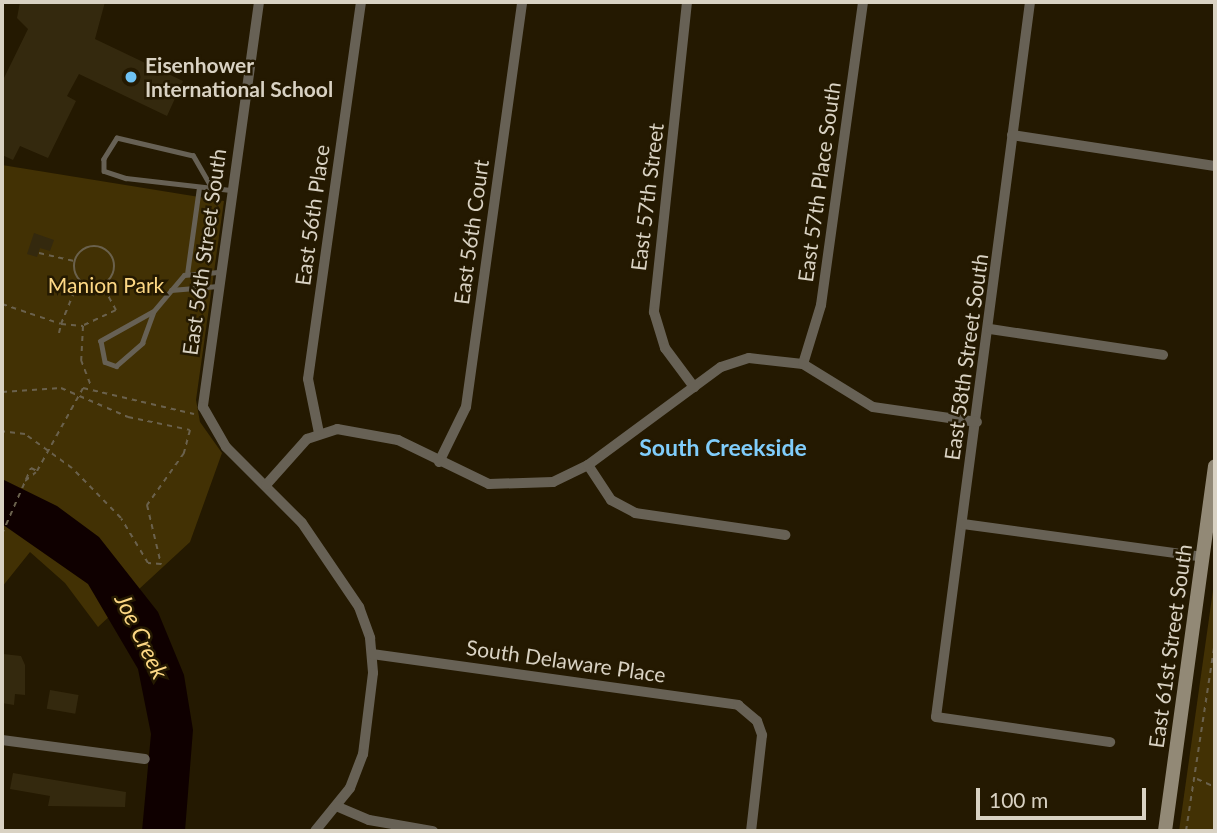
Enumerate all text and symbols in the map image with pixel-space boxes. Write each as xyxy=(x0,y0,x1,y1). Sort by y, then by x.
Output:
place label: Eisenhower International School xyxy=(145,52,333,102)
marker: Eisenhower International School xyxy=(123,69,139,85)
street label: East 57th Place South xyxy=(792,80,846,284)
street label: East 57th Street xyxy=(625,122,669,272)
street label: East 56th Place xyxy=(290,143,334,287)
street label: East 56th Street South xyxy=(177,147,231,357)
street label: East 56th Court xyxy=(448,158,494,306)
street label: East 58th Street South xyxy=(939,252,993,462)
park label: Manion Park xyxy=(48,272,164,298)
district label: South Creekside xyxy=(639,433,807,461)
street label: East 61st Street South xyxy=(1143,542,1197,750)
water label: Joe Creek xyxy=(109,589,175,683)
street label: South Delaware Place xyxy=(465,635,667,687)
scale bar xyxy=(979,774,1149,818)
text: 100 m xyxy=(989,787,1048,812)

